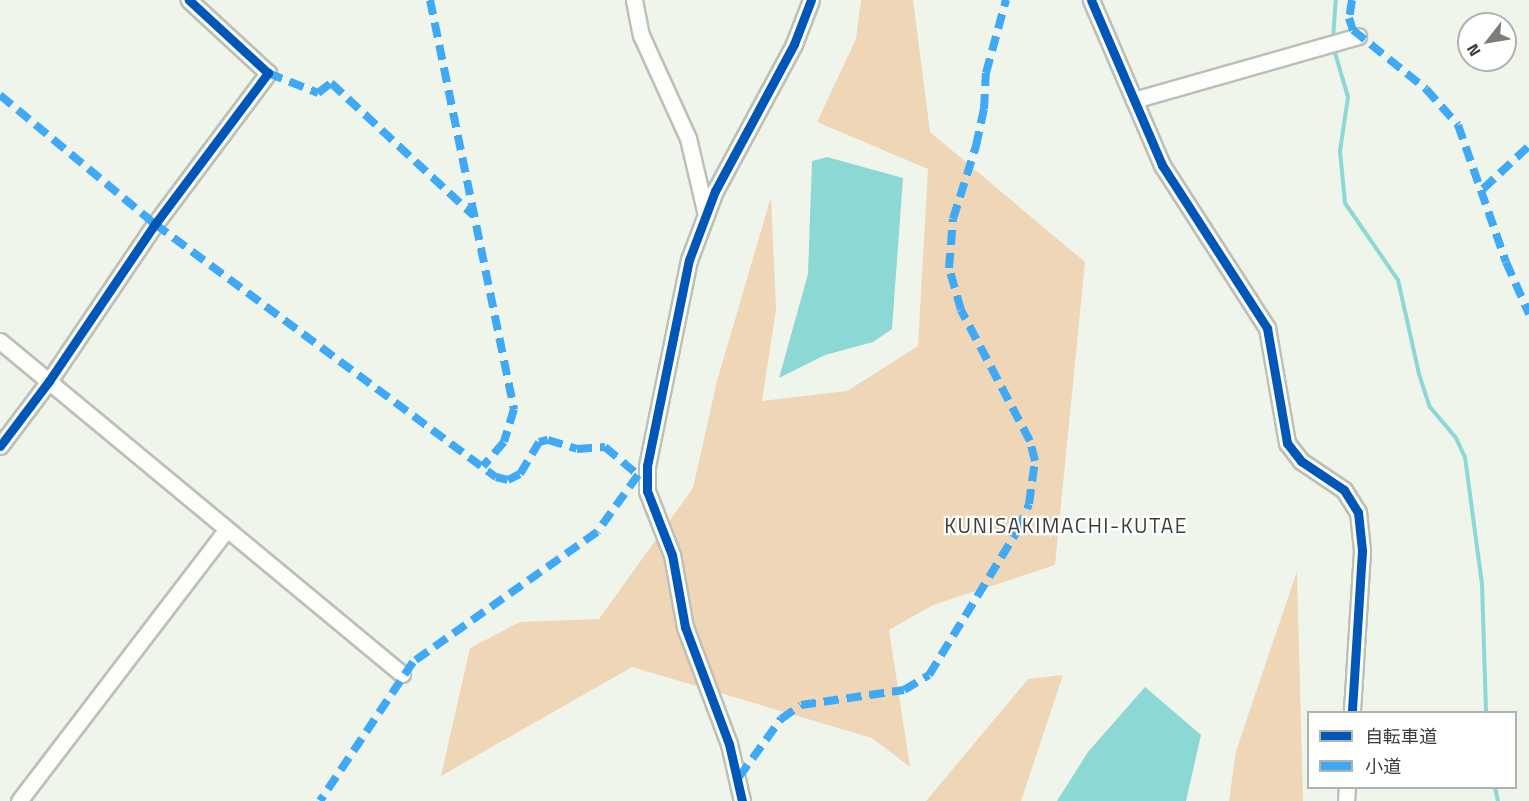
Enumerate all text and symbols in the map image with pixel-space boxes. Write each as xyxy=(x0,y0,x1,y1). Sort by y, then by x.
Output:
north arrow xyxy=(1457,12,1517,72)
text: N xyxy=(1460,39,1486,61)
district label: KUNISAKIMACHI-KUTAE xyxy=(944,512,1188,538)
legend xyxy=(1307,711,1517,789)
text: 自転車道 xyxy=(1365,723,1437,750)
text: 小道 xyxy=(1365,753,1401,780)

